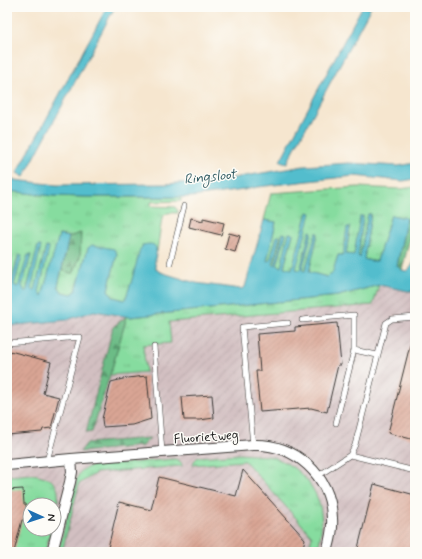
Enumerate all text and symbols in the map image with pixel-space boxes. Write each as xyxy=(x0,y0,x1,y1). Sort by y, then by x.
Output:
water label: Ringsloot xyxy=(183,165,239,191)
street label: Fluorietweg xyxy=(173,427,239,449)
north arrow xyxy=(22,497,62,537)
text: N xyxy=(44,513,58,521)

